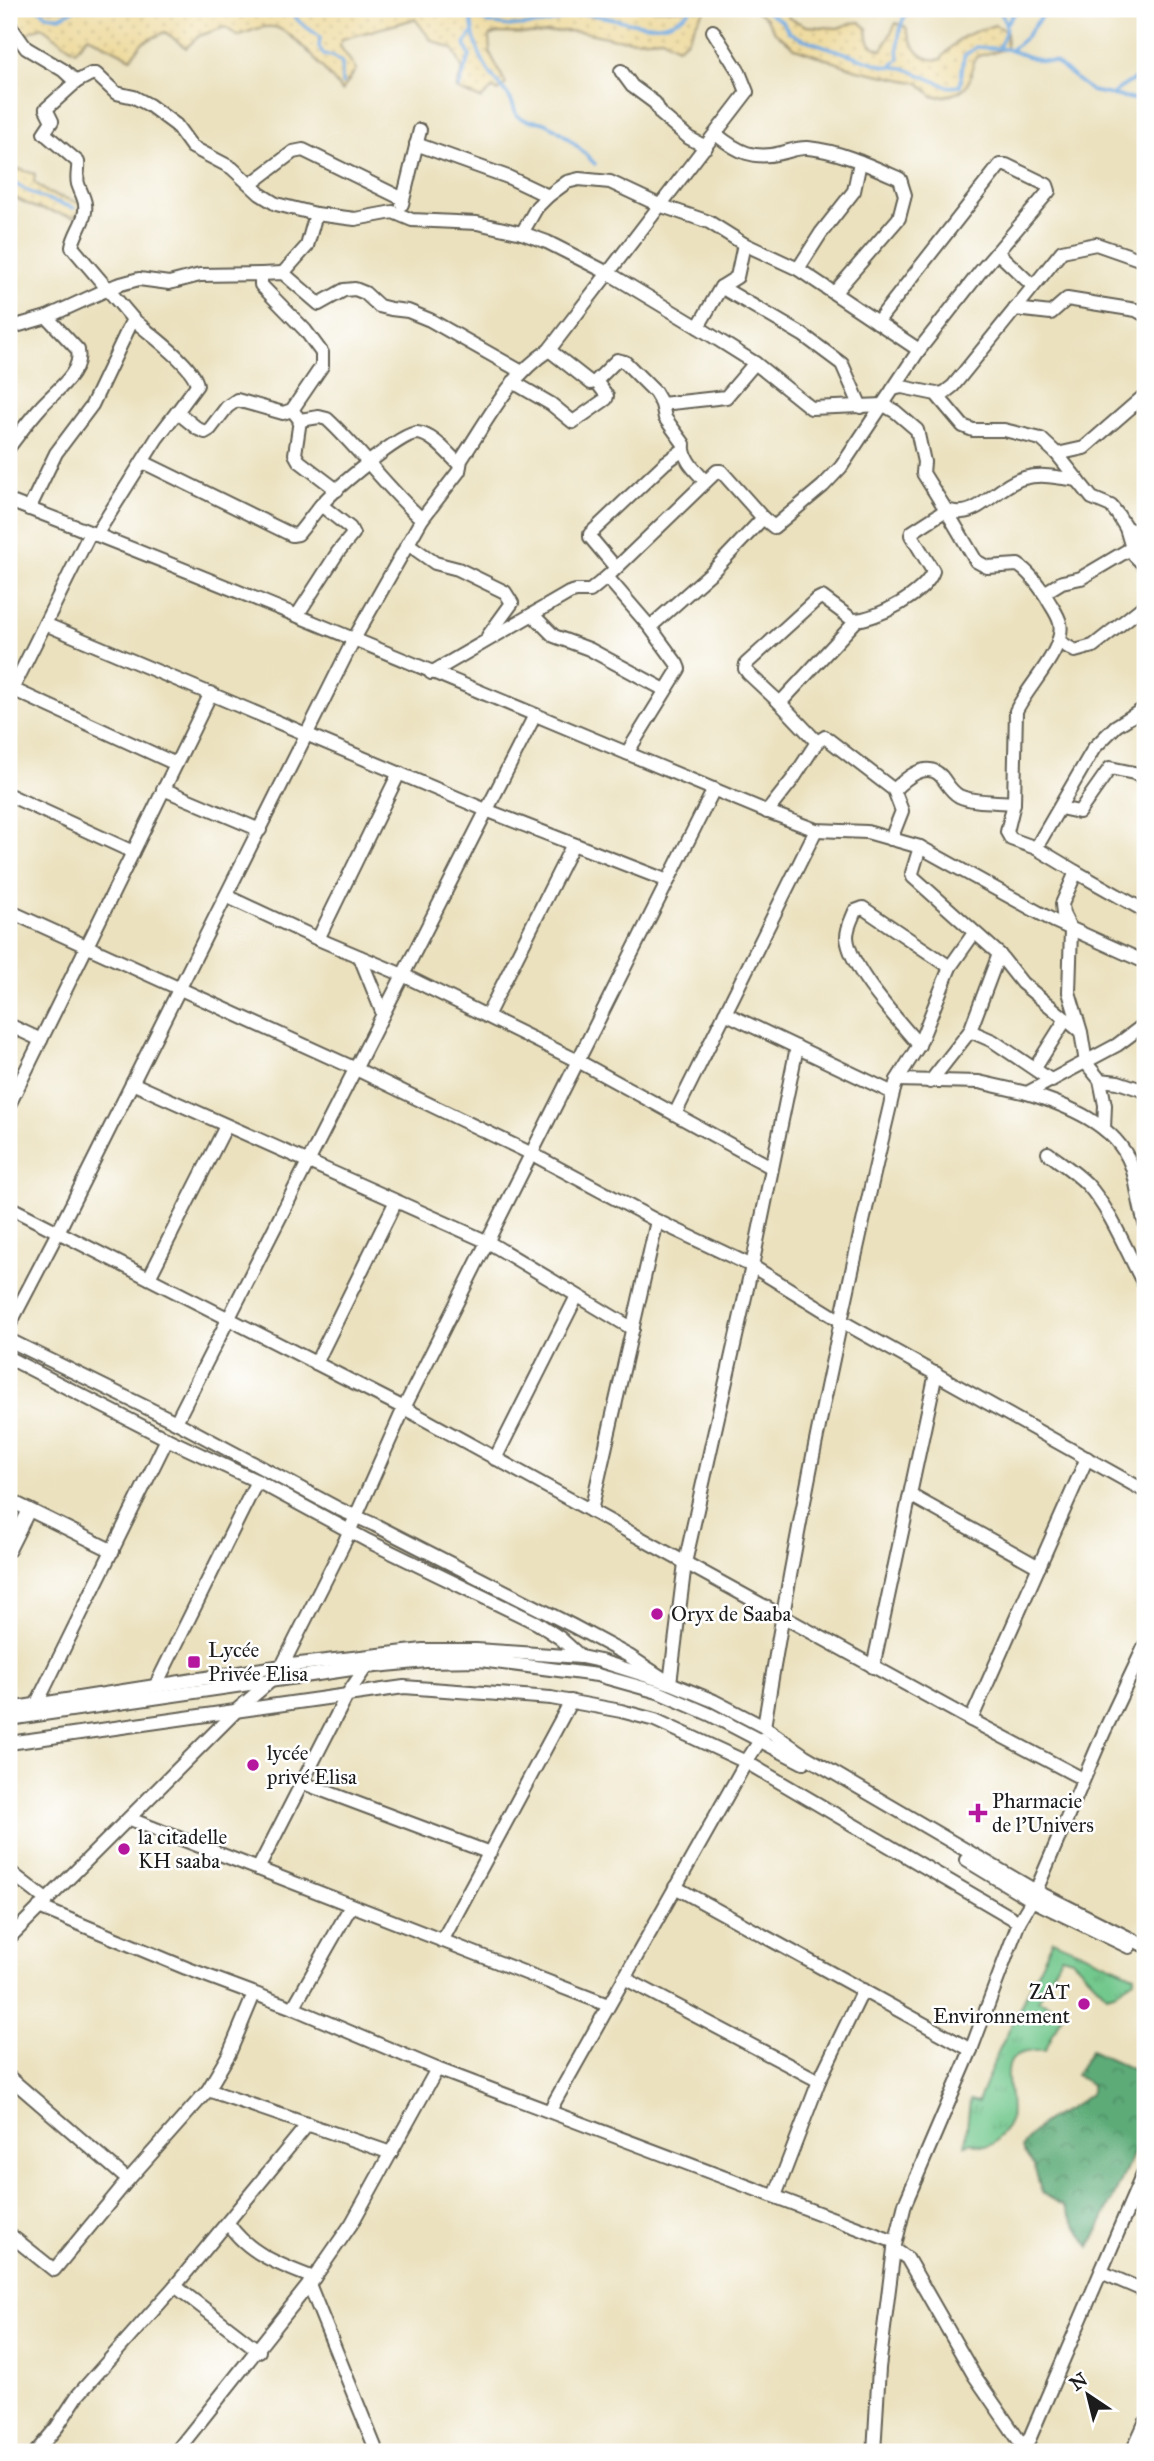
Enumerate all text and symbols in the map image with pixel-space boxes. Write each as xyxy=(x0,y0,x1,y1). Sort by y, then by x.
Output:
place label: Oryx de Saaba xyxy=(671,1601,791,1627)
marker: Oryx de Saaba xyxy=(649,1606,665,1622)
place label: Lycée Privée Elisa xyxy=(208,1637,308,1687)
marker: Lycée Privée Elisa xyxy=(186,1654,202,1670)
place label: lycée privé Elisa xyxy=(266,1740,357,1790)
marker: lycée privé Elisa xyxy=(245,1757,261,1773)
place label: Pharmacie de l'Univers xyxy=(992,1788,1094,1838)
marker: Pharmacie de l'Univers xyxy=(970,1805,986,1821)
place label: la citadelle KH saaba xyxy=(138,1824,227,1874)
marker: la citadelle KH saaba xyxy=(116,1841,132,1857)
place label: ZAT Environnement xyxy=(933,1979,1071,2029)
marker: ZAT Environnement xyxy=(1076,1996,1092,2012)
north arrow xyxy=(1052,2360,1122,2430)
text: N xyxy=(1065,2367,1092,2396)

